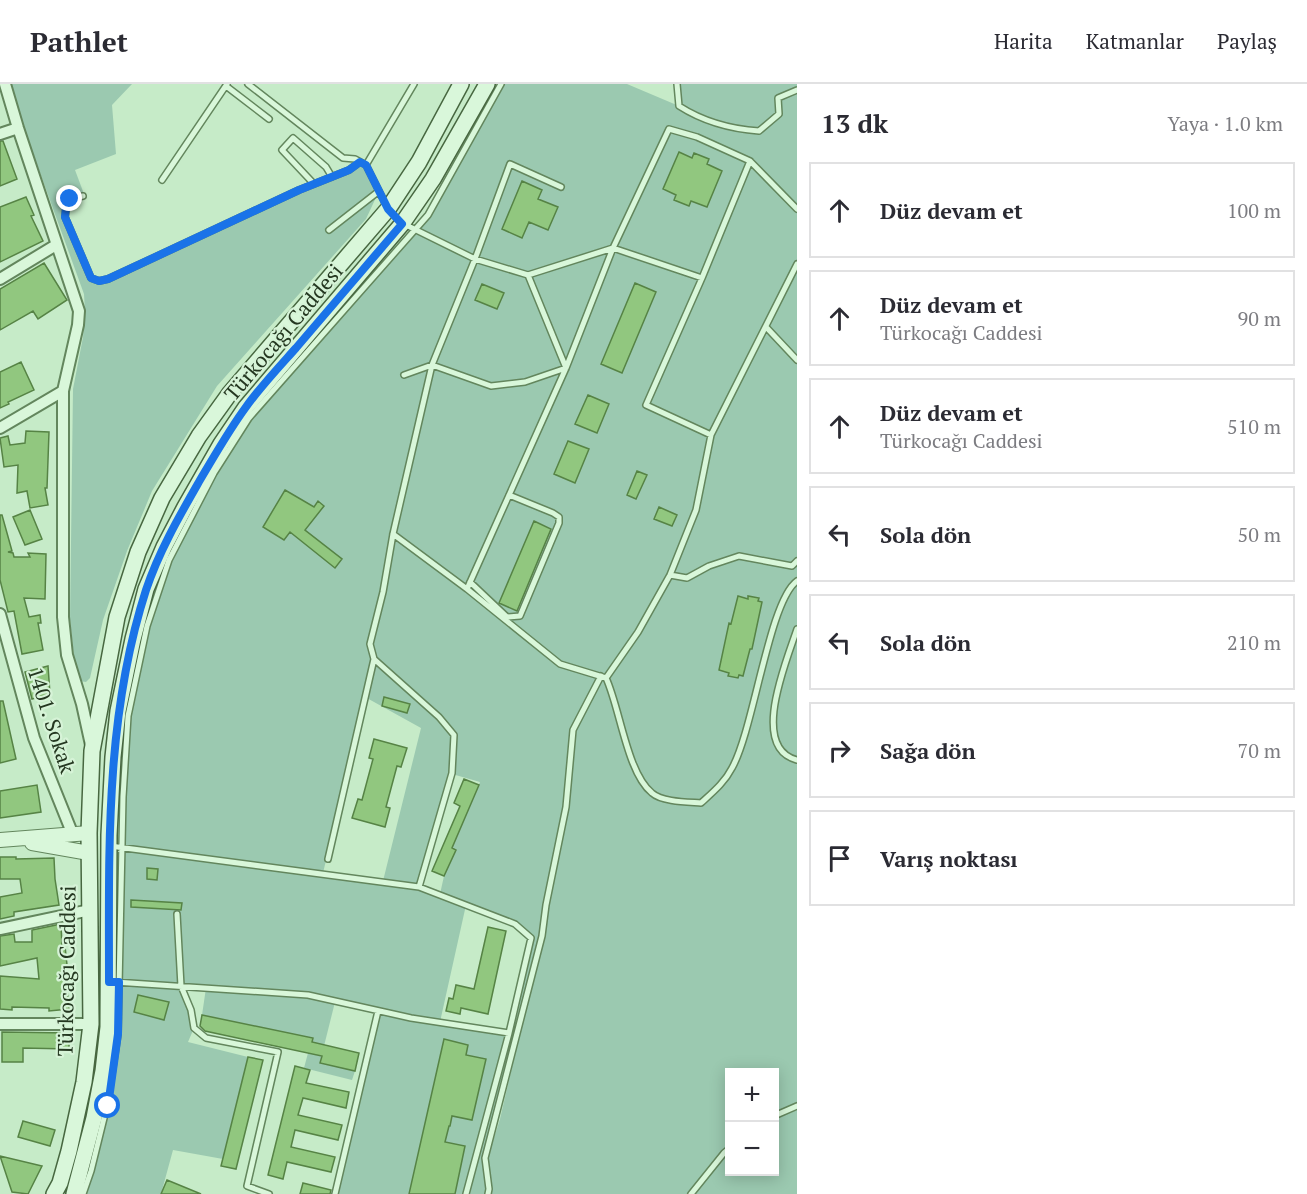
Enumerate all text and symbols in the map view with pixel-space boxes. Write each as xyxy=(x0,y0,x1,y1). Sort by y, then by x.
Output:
text: Pathlet xyxy=(30,23,128,60)
text: Harita xyxy=(994,27,1053,55)
text: Katmanlar xyxy=(1086,27,1184,55)
text: Paylaş xyxy=(1217,27,1277,55)
text: 13 dk xyxy=(821,106,888,140)
text: Yaya · 1.0 km xyxy=(1168,110,1283,137)
route end xyxy=(56,185,82,211)
icon: ahead xyxy=(823,194,856,227)
text: Düz devam et xyxy=(880,196,1023,225)
text: 100 m xyxy=(1227,197,1281,224)
street label: Türkocağı Caddesi xyxy=(217,258,349,406)
text: Düz devam et xyxy=(880,290,1023,319)
icon: ahead xyxy=(823,302,856,335)
text: 90 m xyxy=(1238,305,1281,332)
text: Türkocağı Caddesi xyxy=(880,319,1043,346)
text: Düz devam et xyxy=(880,398,1023,427)
icon: ahead xyxy=(823,410,856,443)
text: 510 m xyxy=(1227,413,1281,440)
text: Türkocağı Caddesi xyxy=(880,427,1043,454)
icon: left xyxy=(823,518,856,551)
text: Sola dön xyxy=(880,520,971,549)
text: 50 m xyxy=(1238,521,1281,548)
icon: left xyxy=(823,626,856,659)
text: Sola dön xyxy=(880,628,971,657)
text: 210 m xyxy=(1227,629,1281,656)
street label: 1401. Sokak xyxy=(22,663,82,777)
icon: right xyxy=(823,734,856,767)
text: Sağa dön xyxy=(880,736,976,765)
text: 70 m xyxy=(1238,737,1281,764)
icon: arrive xyxy=(823,842,856,875)
text: Varış noktası xyxy=(880,844,1018,873)
street label: Türkocağı Caddesi xyxy=(51,885,81,1057)
map controls xyxy=(725,1068,779,1176)
button: + xyxy=(725,1068,779,1122)
route start xyxy=(94,1092,120,1118)
button: − xyxy=(725,1122,779,1176)

